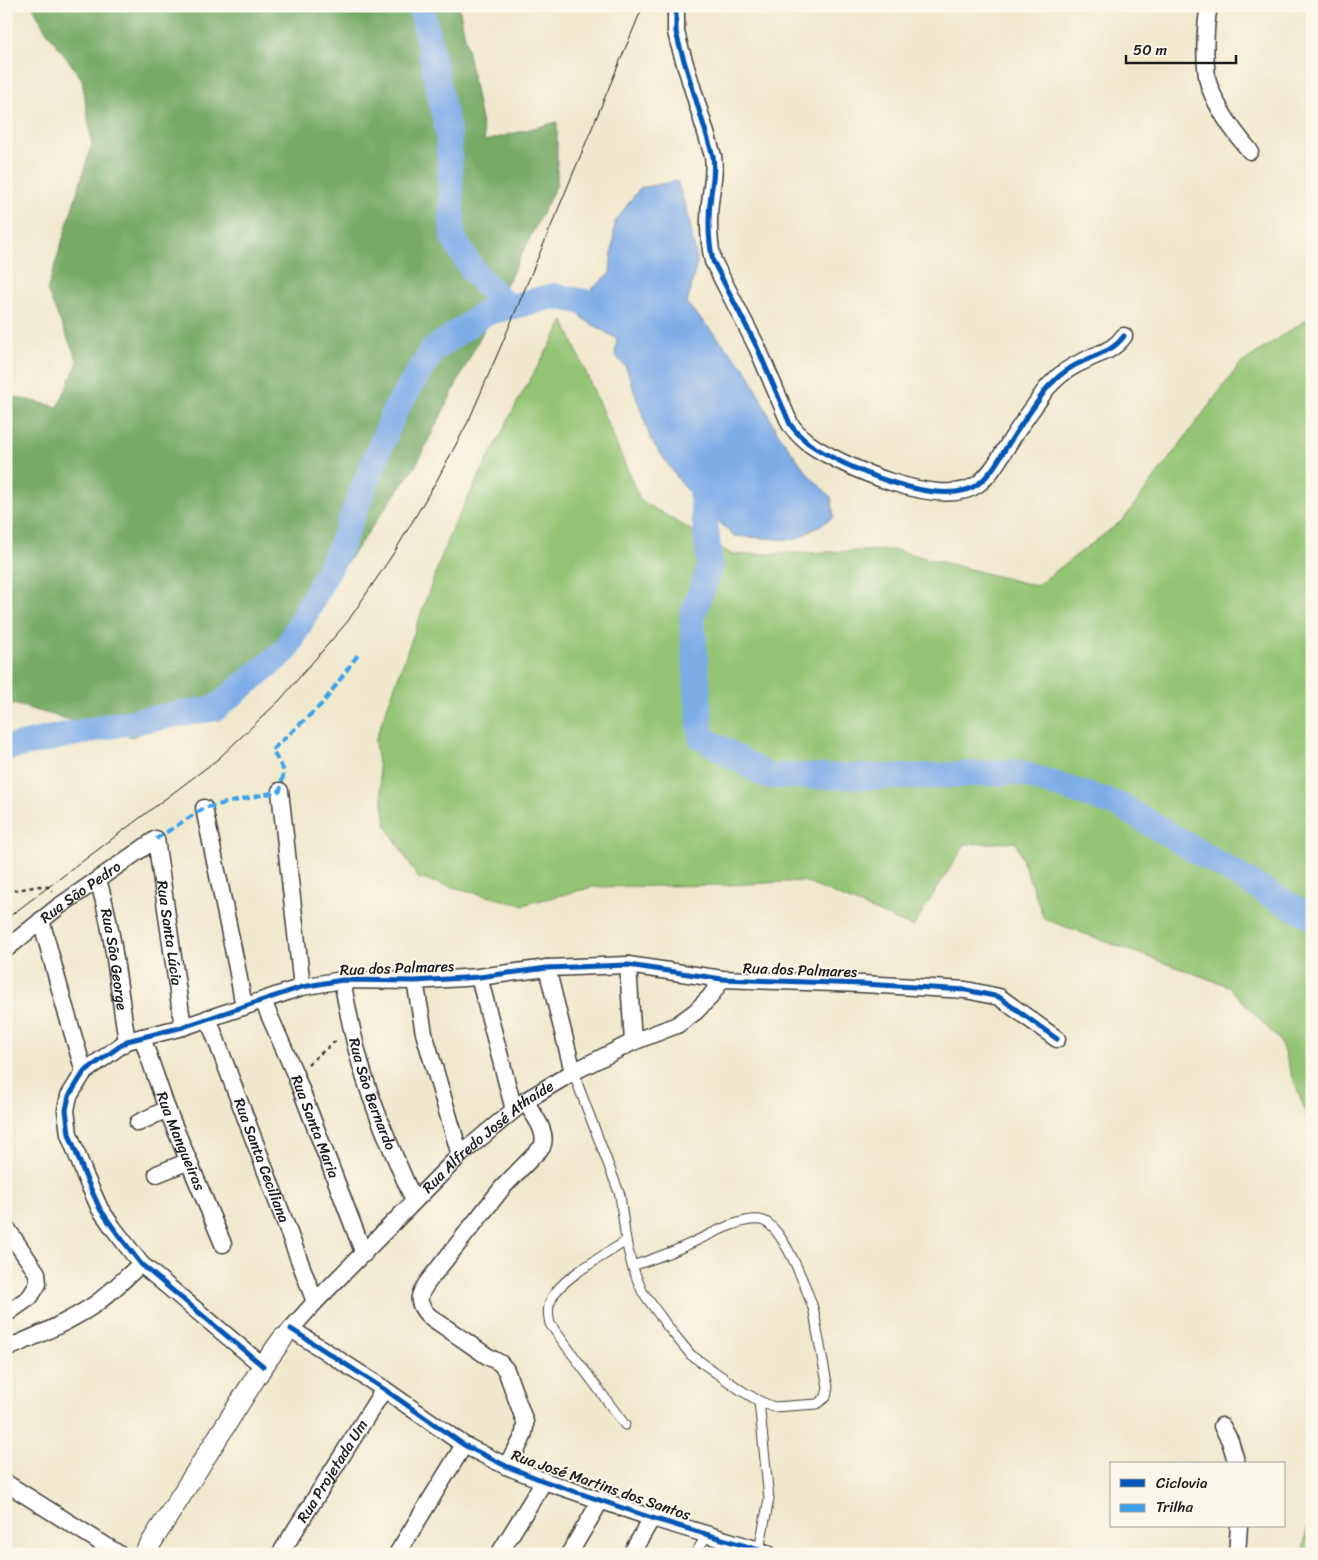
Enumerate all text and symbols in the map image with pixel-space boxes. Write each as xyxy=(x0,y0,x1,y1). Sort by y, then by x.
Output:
scale bar xyxy=(1126,32,1236,64)
text: 50 m xyxy=(1133,37,1168,63)
street label: Rua São Pedro xyxy=(34,854,127,930)
street label: Rua Santa Lúcia xyxy=(149,879,190,988)
street label: Rua São George xyxy=(93,906,135,1012)
street label: Rua dos Palmares xyxy=(339,953,455,983)
street label: Rua dos Palmares xyxy=(742,955,858,985)
street label: Rua São Bernardo xyxy=(341,1035,404,1155)
street label: Rua Santa Maria xyxy=(283,1071,347,1183)
street label: Rua Alfredo José Athaíde xyxy=(416,1073,559,1200)
street label: Rua Mangueiras xyxy=(149,1088,213,1195)
street label: Rua Santa Ceciliana xyxy=(226,1094,297,1227)
street label: Rua Projetada Um xyxy=(290,1414,375,1528)
street label: Rua José Martins dos Santos xyxy=(508,1442,694,1528)
legend xyxy=(1110,1462,1286,1528)
text: Ciclovia xyxy=(1156,1470,1208,1496)
text: Trilha xyxy=(1156,1494,1193,1520)

